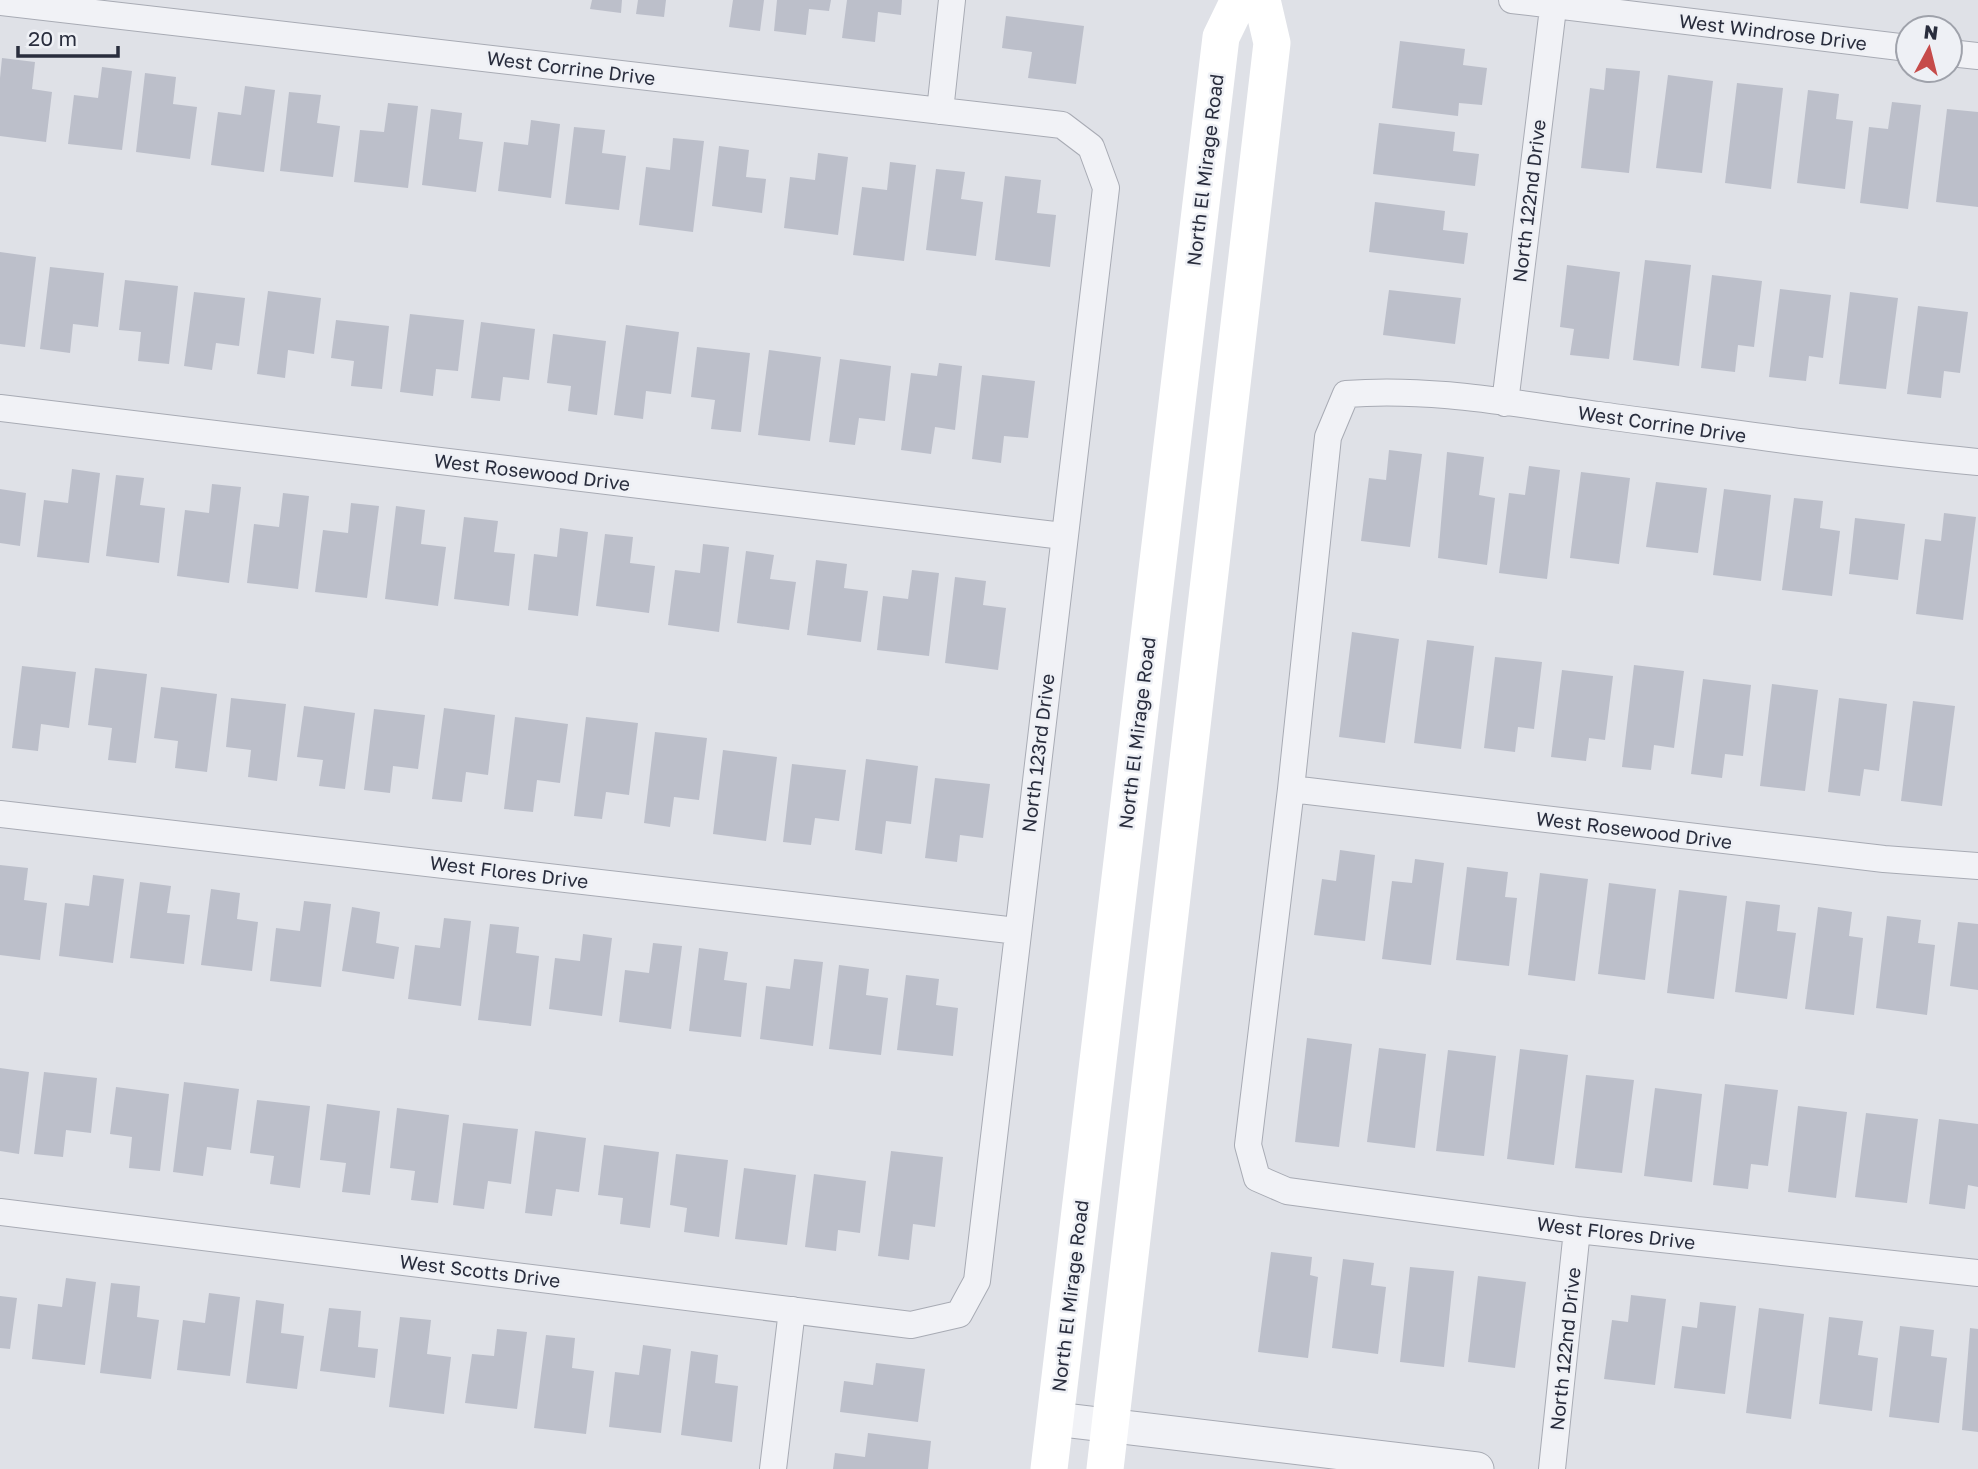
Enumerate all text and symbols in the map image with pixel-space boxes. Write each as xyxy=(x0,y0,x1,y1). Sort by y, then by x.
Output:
street label: West Windrose Drive xyxy=(1678,9,1868,54)
scale bar xyxy=(18,14,117,58)
north arrow xyxy=(1894,14,1964,84)
text: N xyxy=(1923,19,1940,44)
text: 20 m xyxy=(28,25,77,51)
street label: West Corrine Drive xyxy=(485,46,657,89)
street label: North El Mirage Road xyxy=(1181,73,1228,267)
street label: North 122nd Drive xyxy=(1507,118,1550,284)
street label: West Corrine Drive xyxy=(1576,400,1748,447)
street label: West Rosewood Drive xyxy=(433,448,631,495)
street label: North El Mirage Road xyxy=(1113,636,1160,830)
street label: North 123rd Drive xyxy=(1016,672,1059,834)
street label: West Rosewood Drive xyxy=(1535,806,1733,853)
street label: West Flores Drive xyxy=(428,850,590,893)
street label: North El Mirage Road xyxy=(1046,1199,1093,1393)
street label: West Flores Drive xyxy=(1535,1211,1697,1254)
street label: West Scotts Drive xyxy=(398,1249,562,1292)
street label: North 122nd Drive xyxy=(1544,1266,1585,1432)

